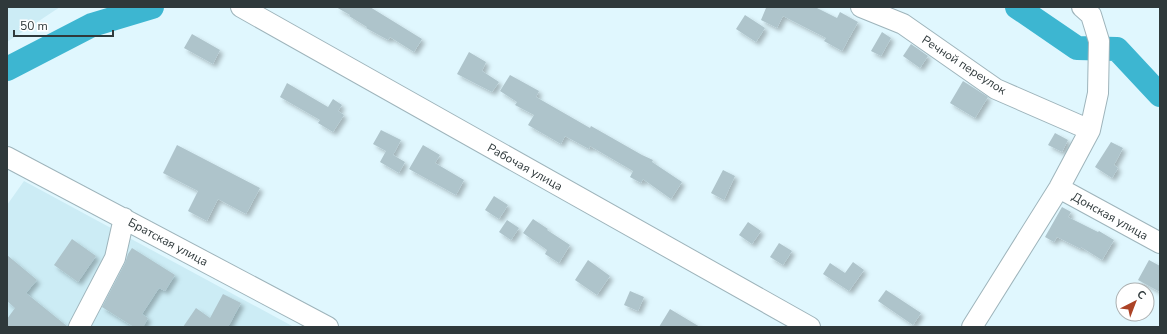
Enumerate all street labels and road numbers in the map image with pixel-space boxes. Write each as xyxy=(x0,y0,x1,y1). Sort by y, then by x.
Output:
street label: Речной переулок xyxy=(919,32,1010,99)
street label: Рабочая улица xyxy=(485,140,565,194)
street label: Донская улица xyxy=(1069,188,1151,244)
street label: Братская улица xyxy=(125,214,211,270)

